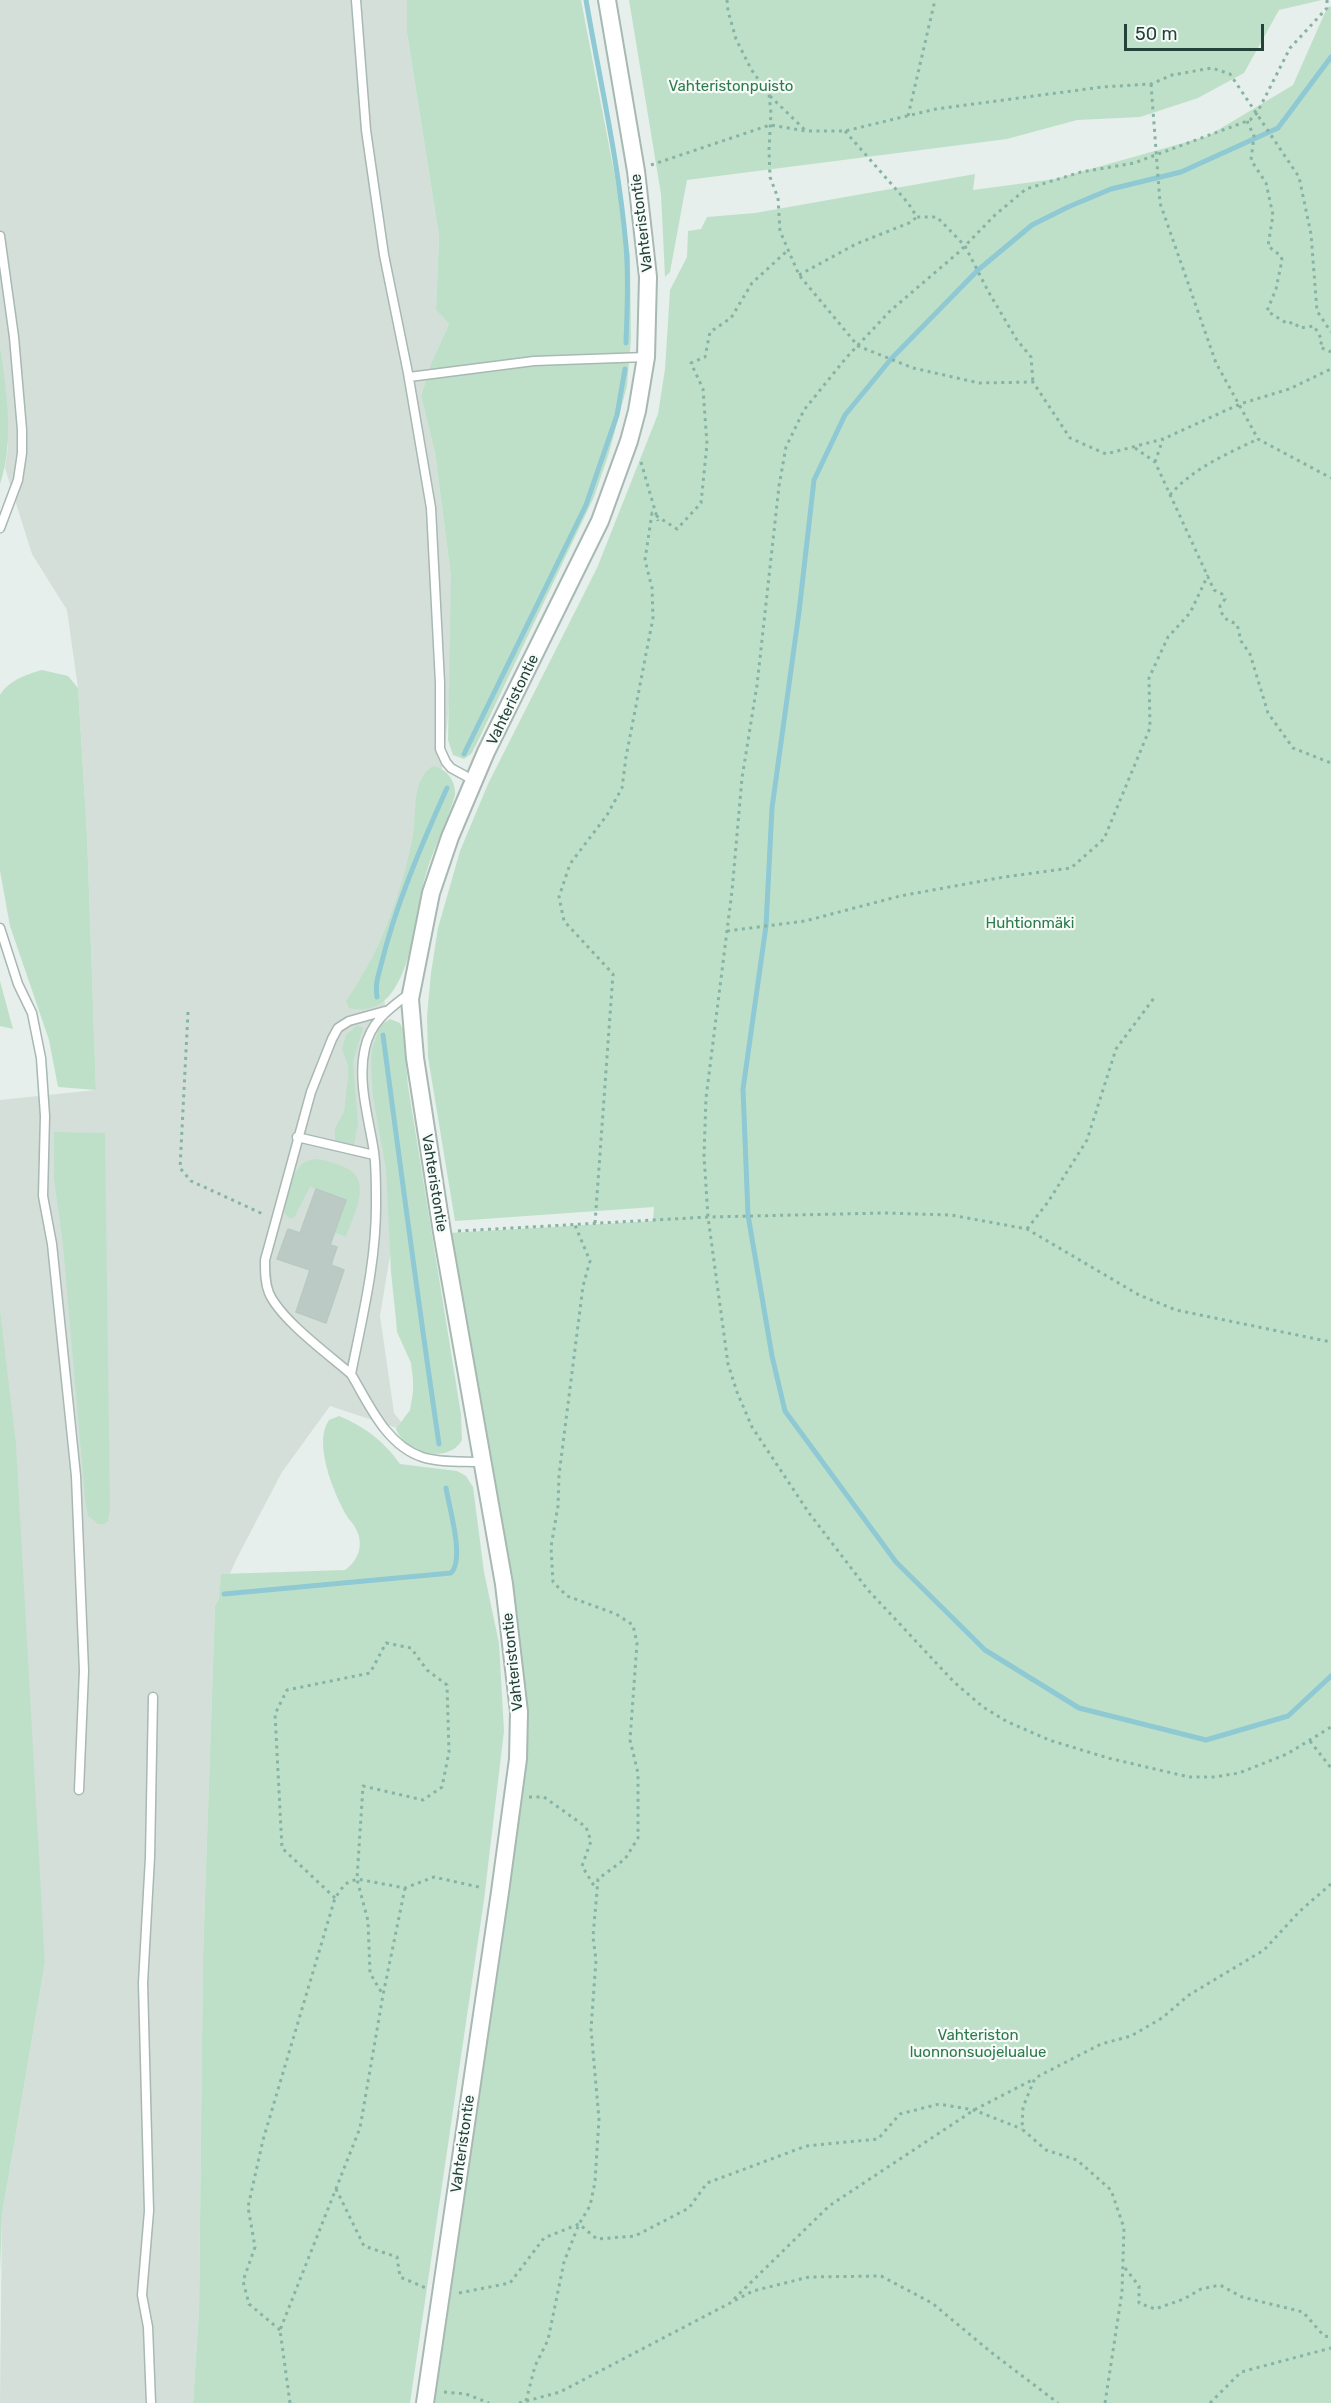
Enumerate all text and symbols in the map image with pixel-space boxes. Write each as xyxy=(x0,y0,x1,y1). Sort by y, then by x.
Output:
scale bar xyxy=(1127,12,1266,50)
text: 50 m xyxy=(1135,23,1178,45)
park label: Vahteristonpuisto xyxy=(669,78,793,96)
street label: Vahteristontie xyxy=(627,173,657,273)
street label: Vahteristontie xyxy=(483,652,543,748)
park label: Huhtionmäki xyxy=(986,915,1074,933)
street label: Vahteristontie xyxy=(417,1133,451,1233)
street label: Vahteristontie xyxy=(499,1612,527,1712)
park label: Vahteriston luonnonsuojelualue xyxy=(910,2027,1046,2062)
street label: Vahteristontie xyxy=(447,2094,479,2194)

